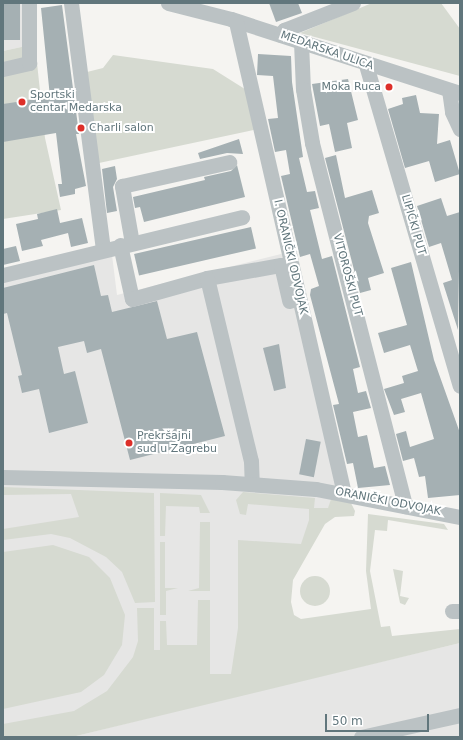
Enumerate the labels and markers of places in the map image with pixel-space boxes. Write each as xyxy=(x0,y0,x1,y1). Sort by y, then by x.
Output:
place label: Moka Ruca xyxy=(321,80,381,94)
marker: Moka Ruca xyxy=(384,82,394,92)
place label: Sportski centar Medarska xyxy=(30,89,122,115)
marker: Sportski centar Medarska xyxy=(17,97,27,107)
place label: Charli salon xyxy=(89,121,154,135)
marker: Charli salon xyxy=(76,123,86,133)
place label: Prekršajni sud u Zagrebu xyxy=(137,430,217,456)
marker: Prekršajni sud u Zagrebu xyxy=(124,438,134,448)

